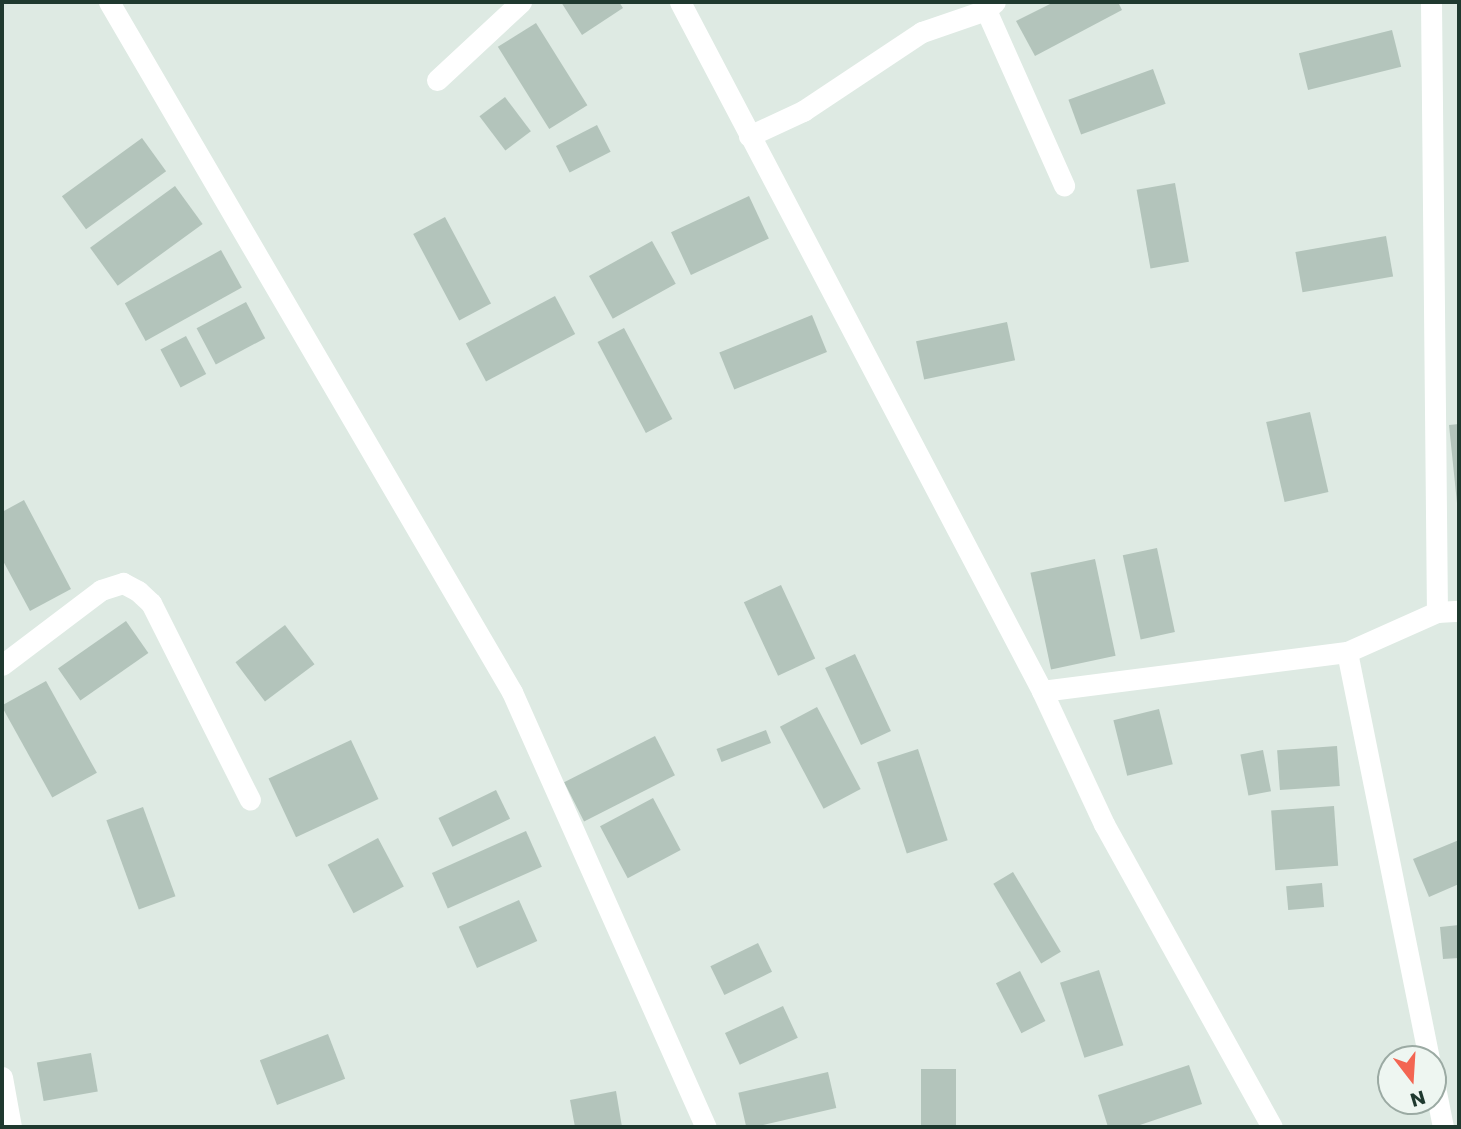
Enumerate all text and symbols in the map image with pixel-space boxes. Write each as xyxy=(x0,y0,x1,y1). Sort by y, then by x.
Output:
north arrow xyxy=(1377,1045,1447,1115)
text: N xyxy=(1407,1084,1428,1114)

